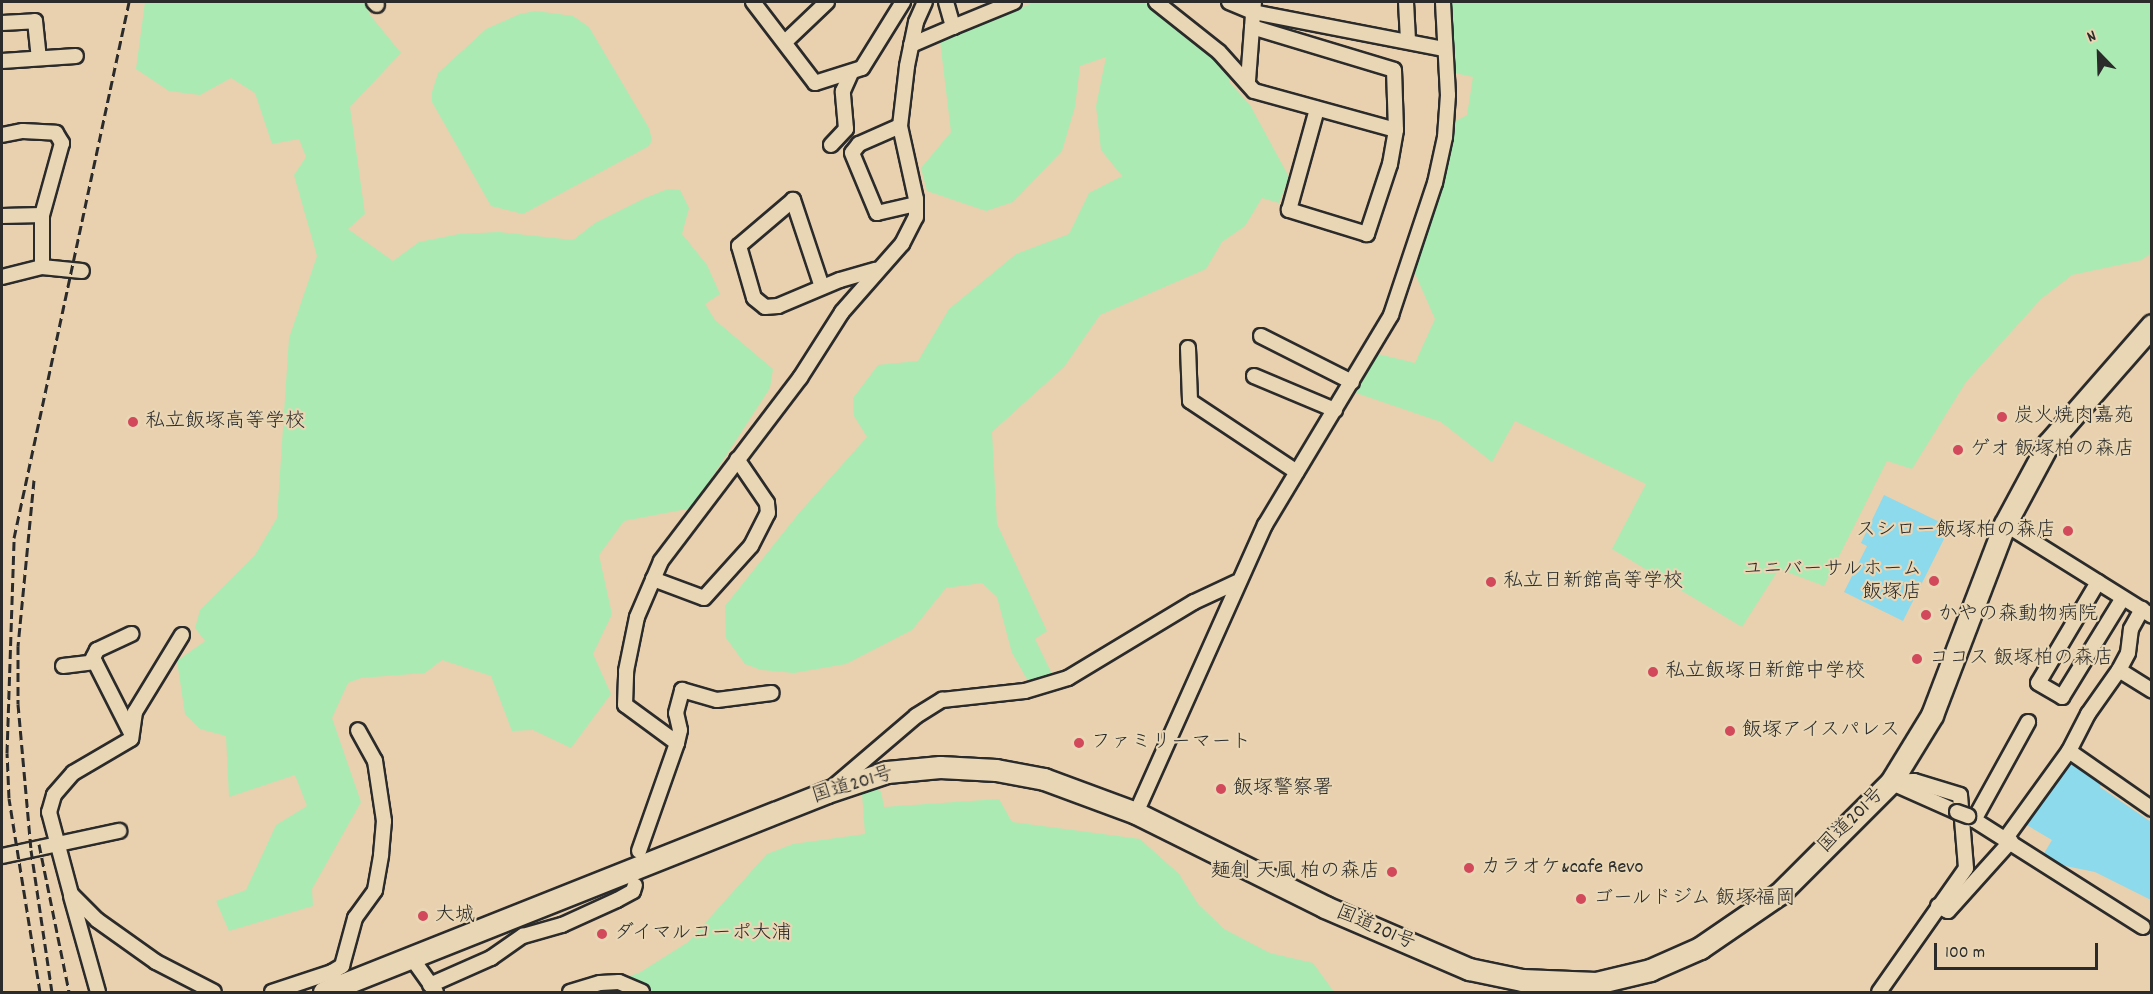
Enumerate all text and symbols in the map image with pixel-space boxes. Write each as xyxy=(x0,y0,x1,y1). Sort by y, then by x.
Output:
north arrow xyxy=(2069,24,2129,84)
text: N xyxy=(2084,25,2100,49)
place label: 炭火焼肉嘉苑 xyxy=(2014,405,2134,429)
place label: 私立飯塚高等学校 xyxy=(145,410,305,434)
marker: 炭火焼肉嘉苑 xyxy=(1995,410,2009,424)
marker: 私立飯塚高等学校 xyxy=(126,415,140,429)
place label: ゲオ 飯塚柏の森店 xyxy=(1970,438,2135,462)
marker: ゲオ 飯塚柏の森店 xyxy=(1951,443,1965,457)
place label: スシロー飯塚柏の森店 xyxy=(1856,519,2056,543)
marker: スシロー飯塚柏の森店 xyxy=(2061,524,2075,538)
place label: ユニバーサルホーム 飯塚店 xyxy=(1742,558,1922,605)
place label: 私立日新館高等学校 xyxy=(1503,570,1683,594)
marker: ユニバーサルホーム 飯塚店 xyxy=(1927,574,1941,588)
marker: 私立日新館高等学校 xyxy=(1484,575,1498,589)
place label: かやの森動物病院 xyxy=(1938,603,2098,627)
marker: かやの森動物病院 xyxy=(1919,608,1933,622)
place label: ココス 飯塚柏の森店 xyxy=(1929,647,2114,671)
marker: ココス 飯塚柏の森店 xyxy=(1910,652,1924,666)
place label: 私立飯塚日新館中学校 xyxy=(1665,660,1865,684)
marker: 私立飯塚日新館中学校 xyxy=(1646,665,1660,679)
place label: 飯塚アイスパレス xyxy=(1742,719,1902,743)
marker: 飯塚アイスパレス xyxy=(1723,724,1737,738)
place label: ファミリーマート xyxy=(1091,731,1251,755)
marker: ファミリーマート xyxy=(1072,736,1086,750)
street label: 国道201号 xyxy=(809,762,897,810)
place label: 飯塚警察署 xyxy=(1233,777,1333,801)
marker: 飯塚警察署 xyxy=(1214,782,1228,796)
street label: 国道201号 xyxy=(1814,783,1890,859)
place label: カラオケ&cafe Revo xyxy=(1481,856,1643,880)
place label: 麺創 天風 柏の森店 xyxy=(1211,860,1380,884)
marker: カラオケ&cafe Revo xyxy=(1462,861,1476,875)
marker: 麺創 天風 柏の森店 xyxy=(1385,865,1399,879)
place label: ゴールドジム 飯塚福岡 xyxy=(1593,887,1798,911)
marker: ゴールドジム 飯塚福岡 xyxy=(1574,892,1588,906)
street label: 国道201号 xyxy=(1332,902,1418,956)
place label: 大城 xyxy=(435,904,475,928)
marker: 大城 xyxy=(416,909,430,923)
place label: ダイマルコーポ大浦 xyxy=(614,922,794,946)
marker: ダイマルコーポ大浦 xyxy=(595,927,609,941)
scale bar xyxy=(1937,931,2100,969)
text: 100 m xyxy=(1945,941,1985,966)

